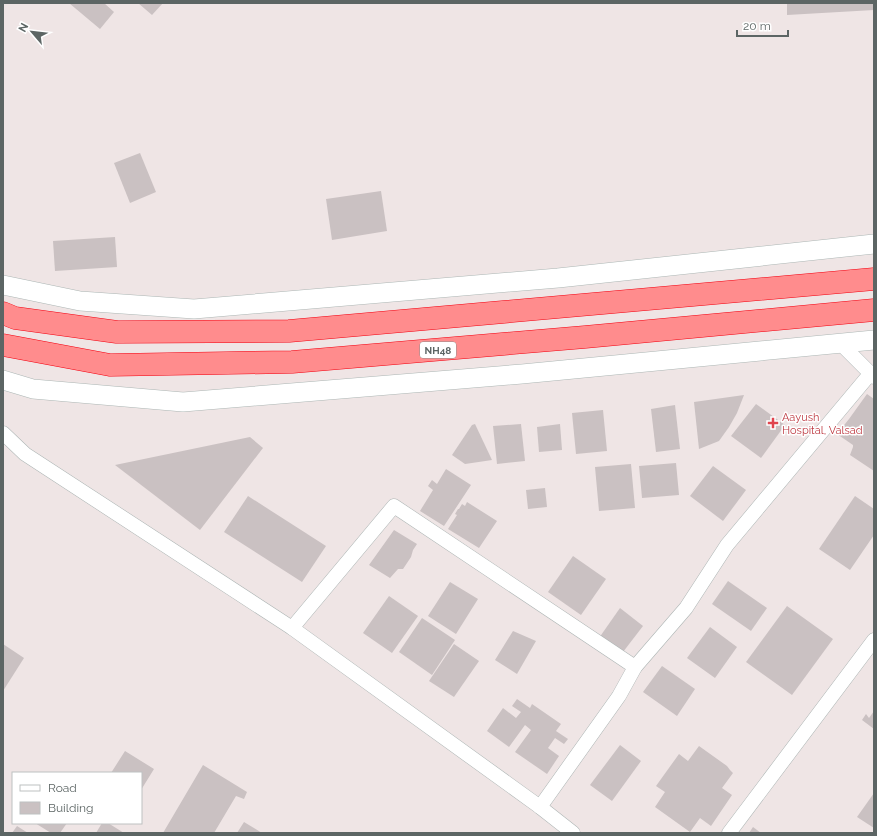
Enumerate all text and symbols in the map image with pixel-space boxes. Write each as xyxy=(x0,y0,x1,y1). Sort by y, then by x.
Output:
north arrow xyxy=(12,12,52,52)
scale bar xyxy=(737,12,788,38)
text: 20 m xyxy=(743,19,771,33)
text: N xyxy=(16,21,31,34)
road number: NH48 xyxy=(420,342,456,358)
place label: Aayush Hospital, Valsad xyxy=(782,411,863,437)
marker: Aayush Hospital, Valsad xyxy=(767,417,779,429)
legend xyxy=(12,772,142,824)
text: Road xyxy=(48,781,77,795)
text: Building xyxy=(48,801,94,815)

